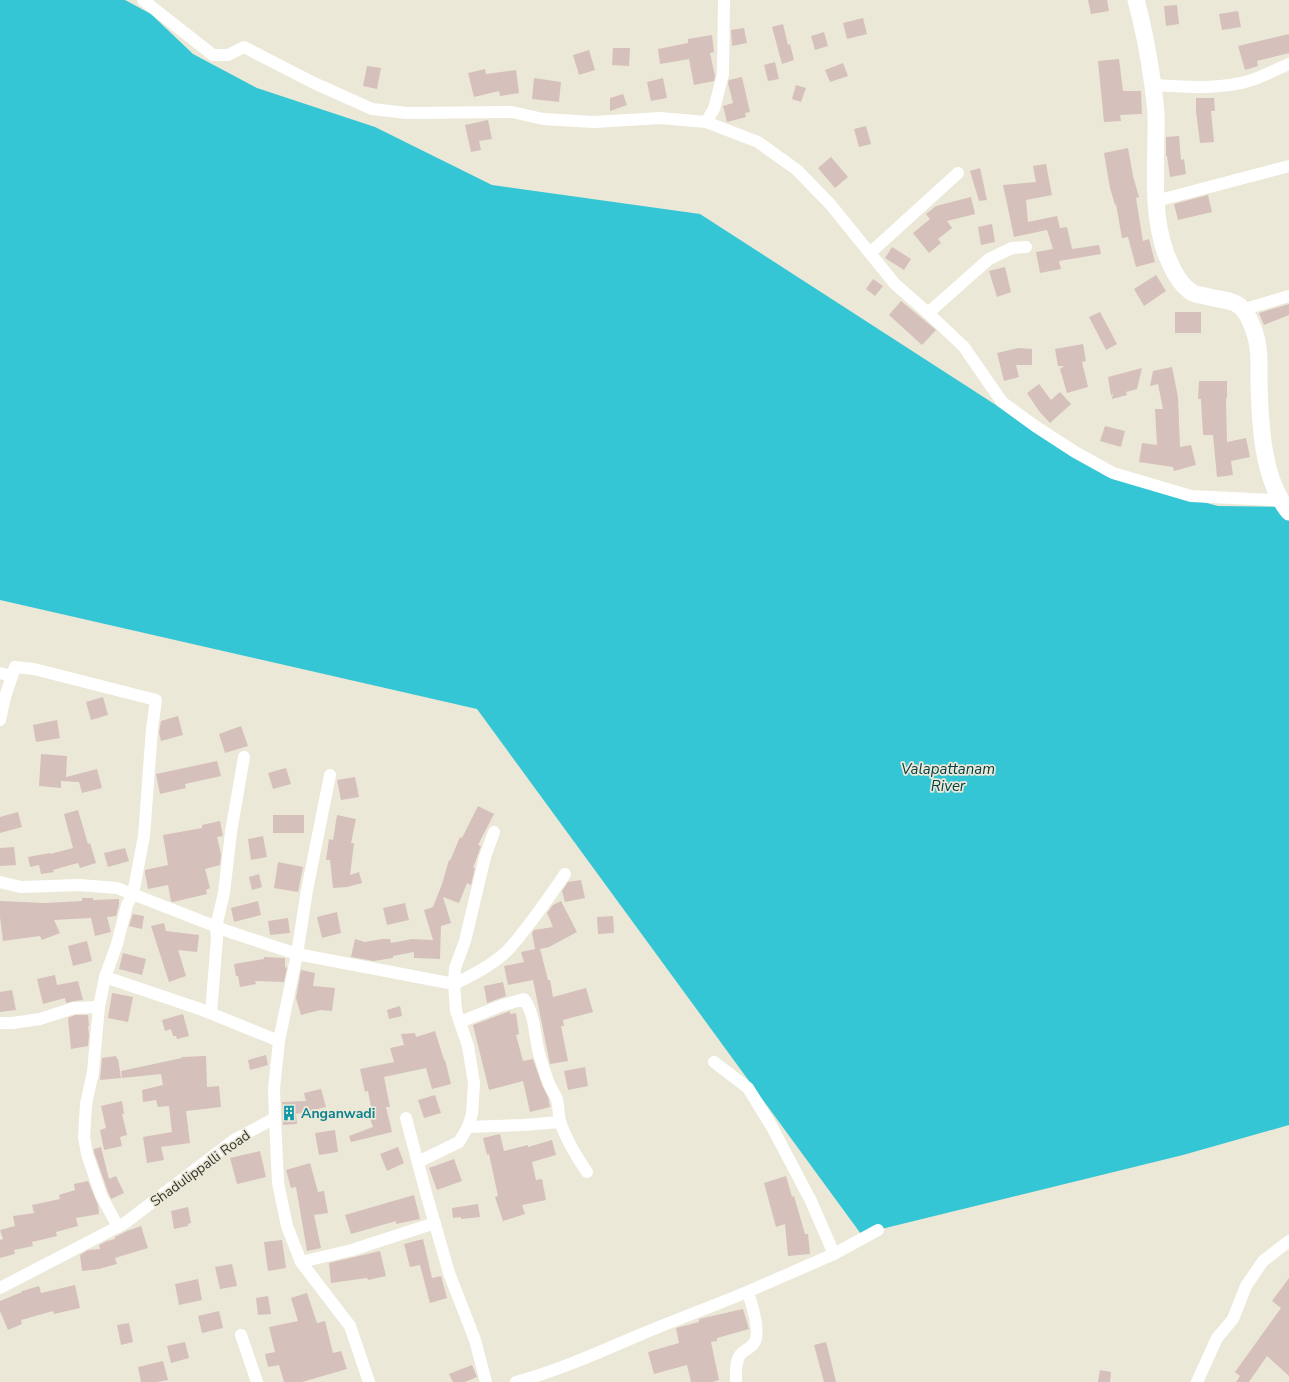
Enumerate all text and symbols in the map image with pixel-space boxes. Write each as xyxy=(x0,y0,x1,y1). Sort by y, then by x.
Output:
water label: Valapattanam River xyxy=(901,759,995,796)
building icon: Anganwadi xyxy=(280,1104,298,1122)
place label: Anganwadi xyxy=(301,1104,375,1123)
street label: Shadulippalli Road xyxy=(147,1126,254,1211)

